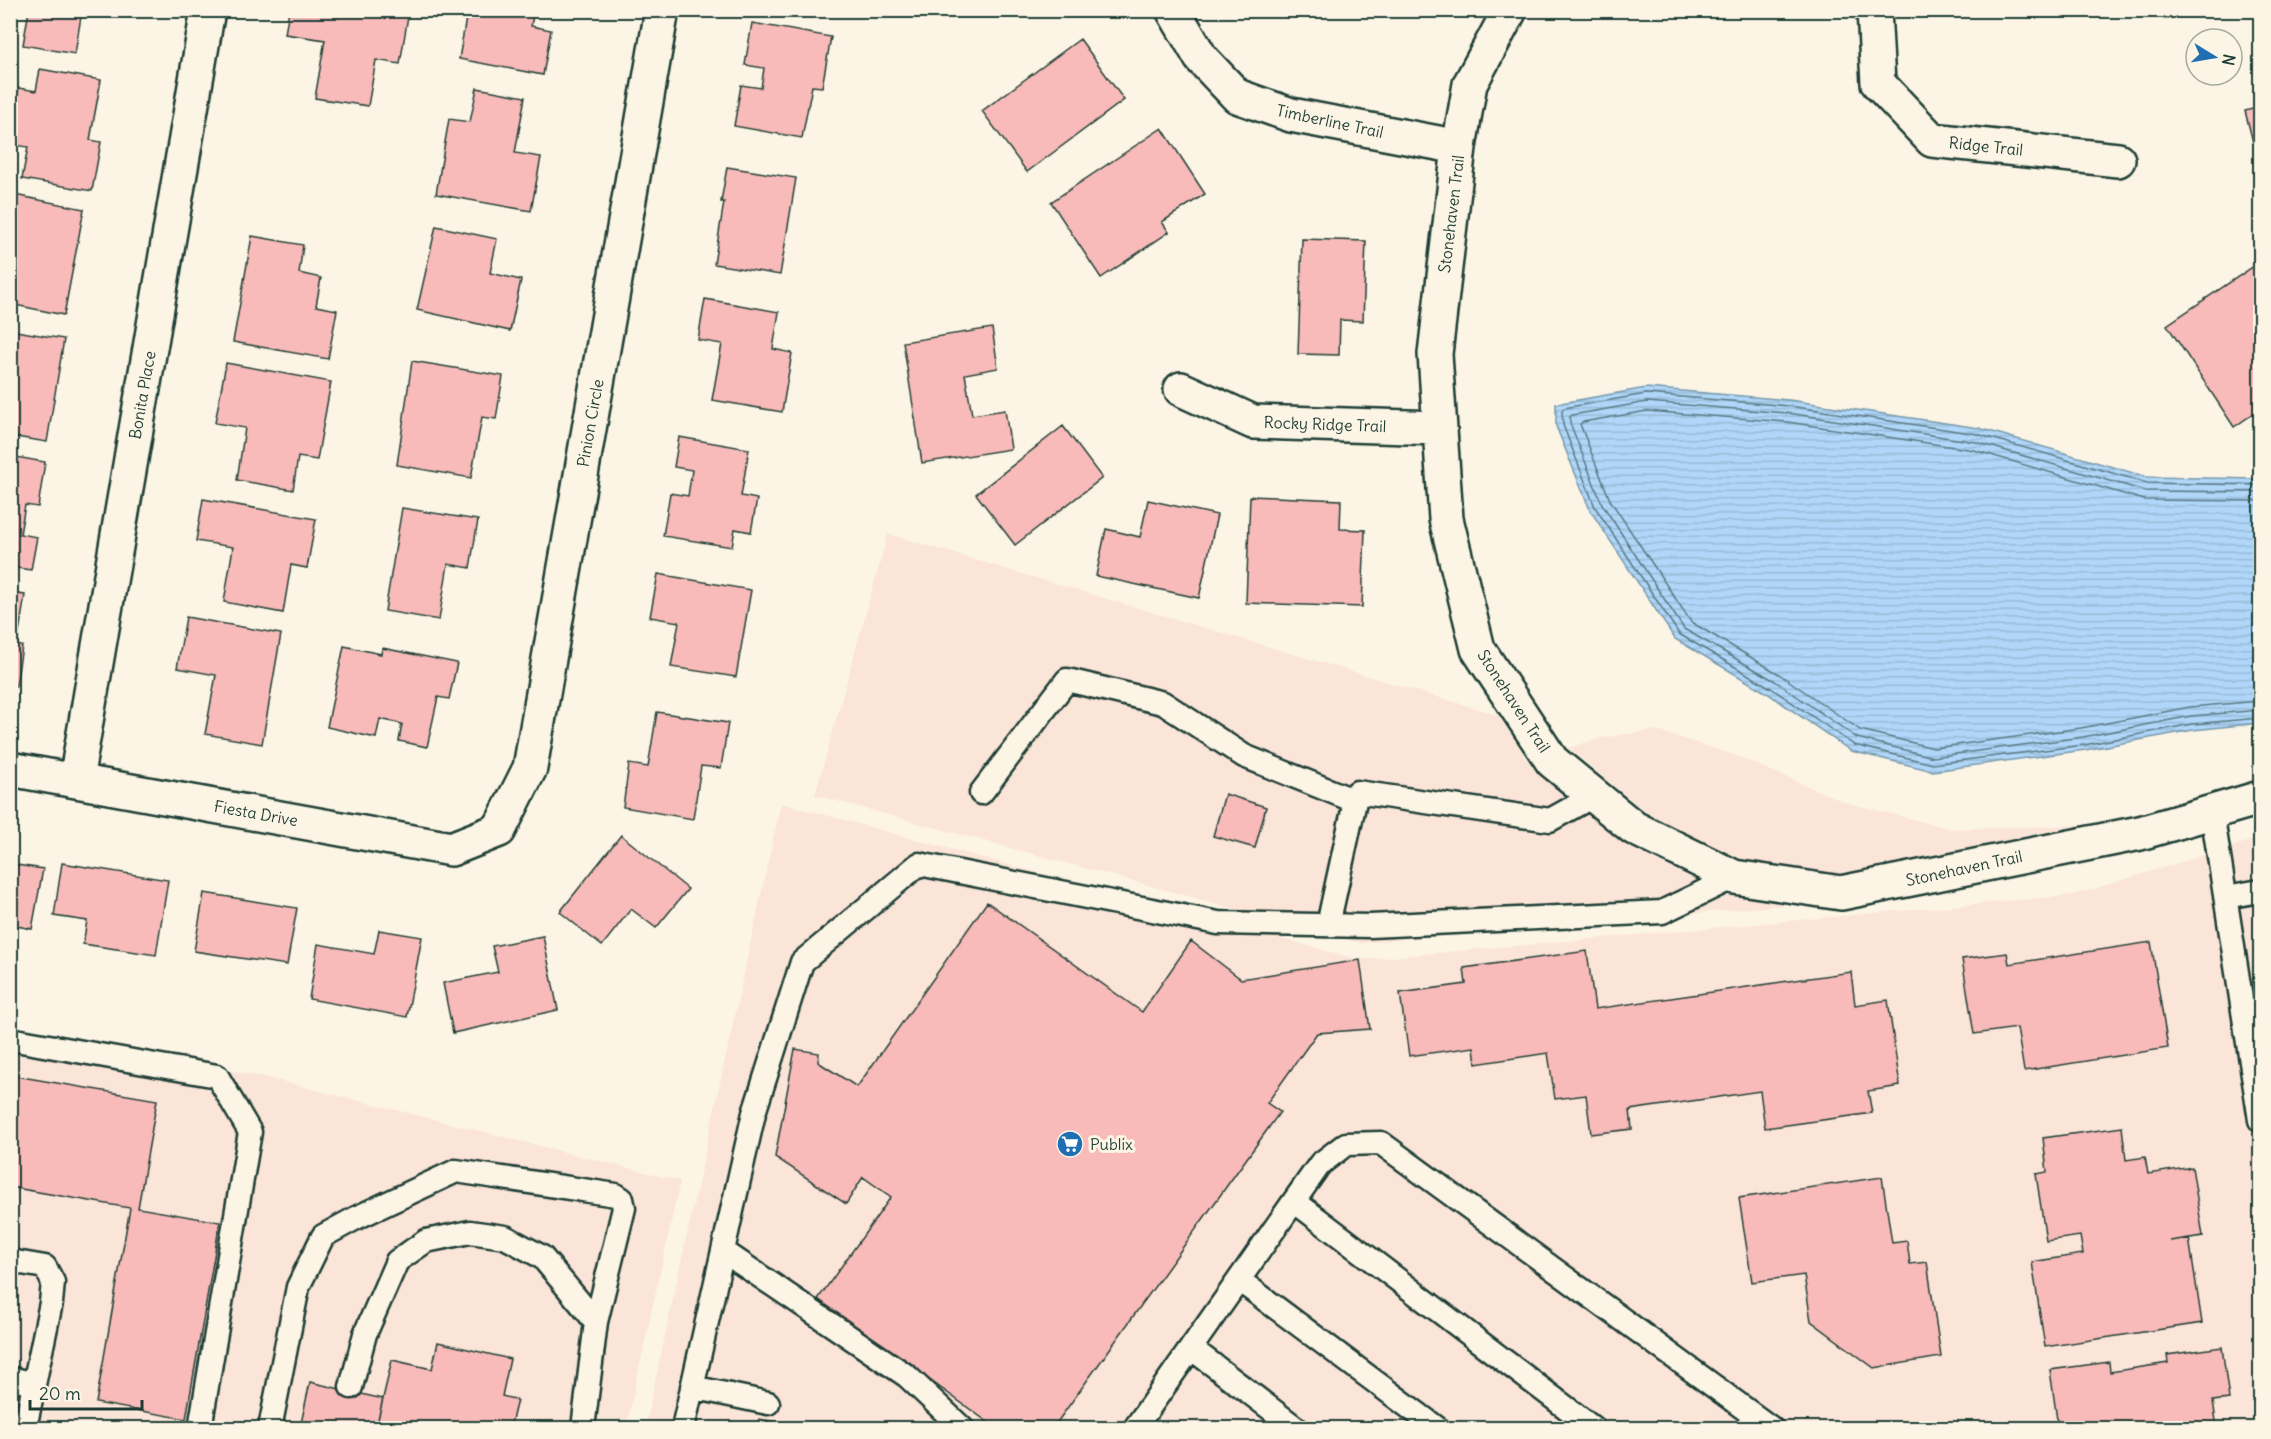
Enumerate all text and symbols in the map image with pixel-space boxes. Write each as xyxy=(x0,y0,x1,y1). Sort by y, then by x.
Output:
north arrow xyxy=(2184,27,2244,87)
text: N xyxy=(2218,53,2240,67)
street label: Timberline Trail xyxy=(1275,100,1385,142)
street label: Ridge Trail xyxy=(1948,132,2024,160)
street label: Stonehaven Trail xyxy=(1434,154,1468,274)
street label: Bonita Place xyxy=(124,349,160,441)
street label: Pinion Circle xyxy=(572,377,608,469)
street label: Rocky Ridge Trail xyxy=(1263,412,1387,436)
street label: Stonehaven Trail xyxy=(1473,646,1555,756)
street label: Fiesta Drive xyxy=(213,796,299,830)
street label: Stonehaven Trail xyxy=(1904,846,2024,890)
supermarket icon: Publix xyxy=(1055,1129,1085,1159)
place label: Publix xyxy=(1090,1134,1133,1154)
scale bar xyxy=(30,1373,142,1411)
text: 20 m xyxy=(39,1382,81,1405)

